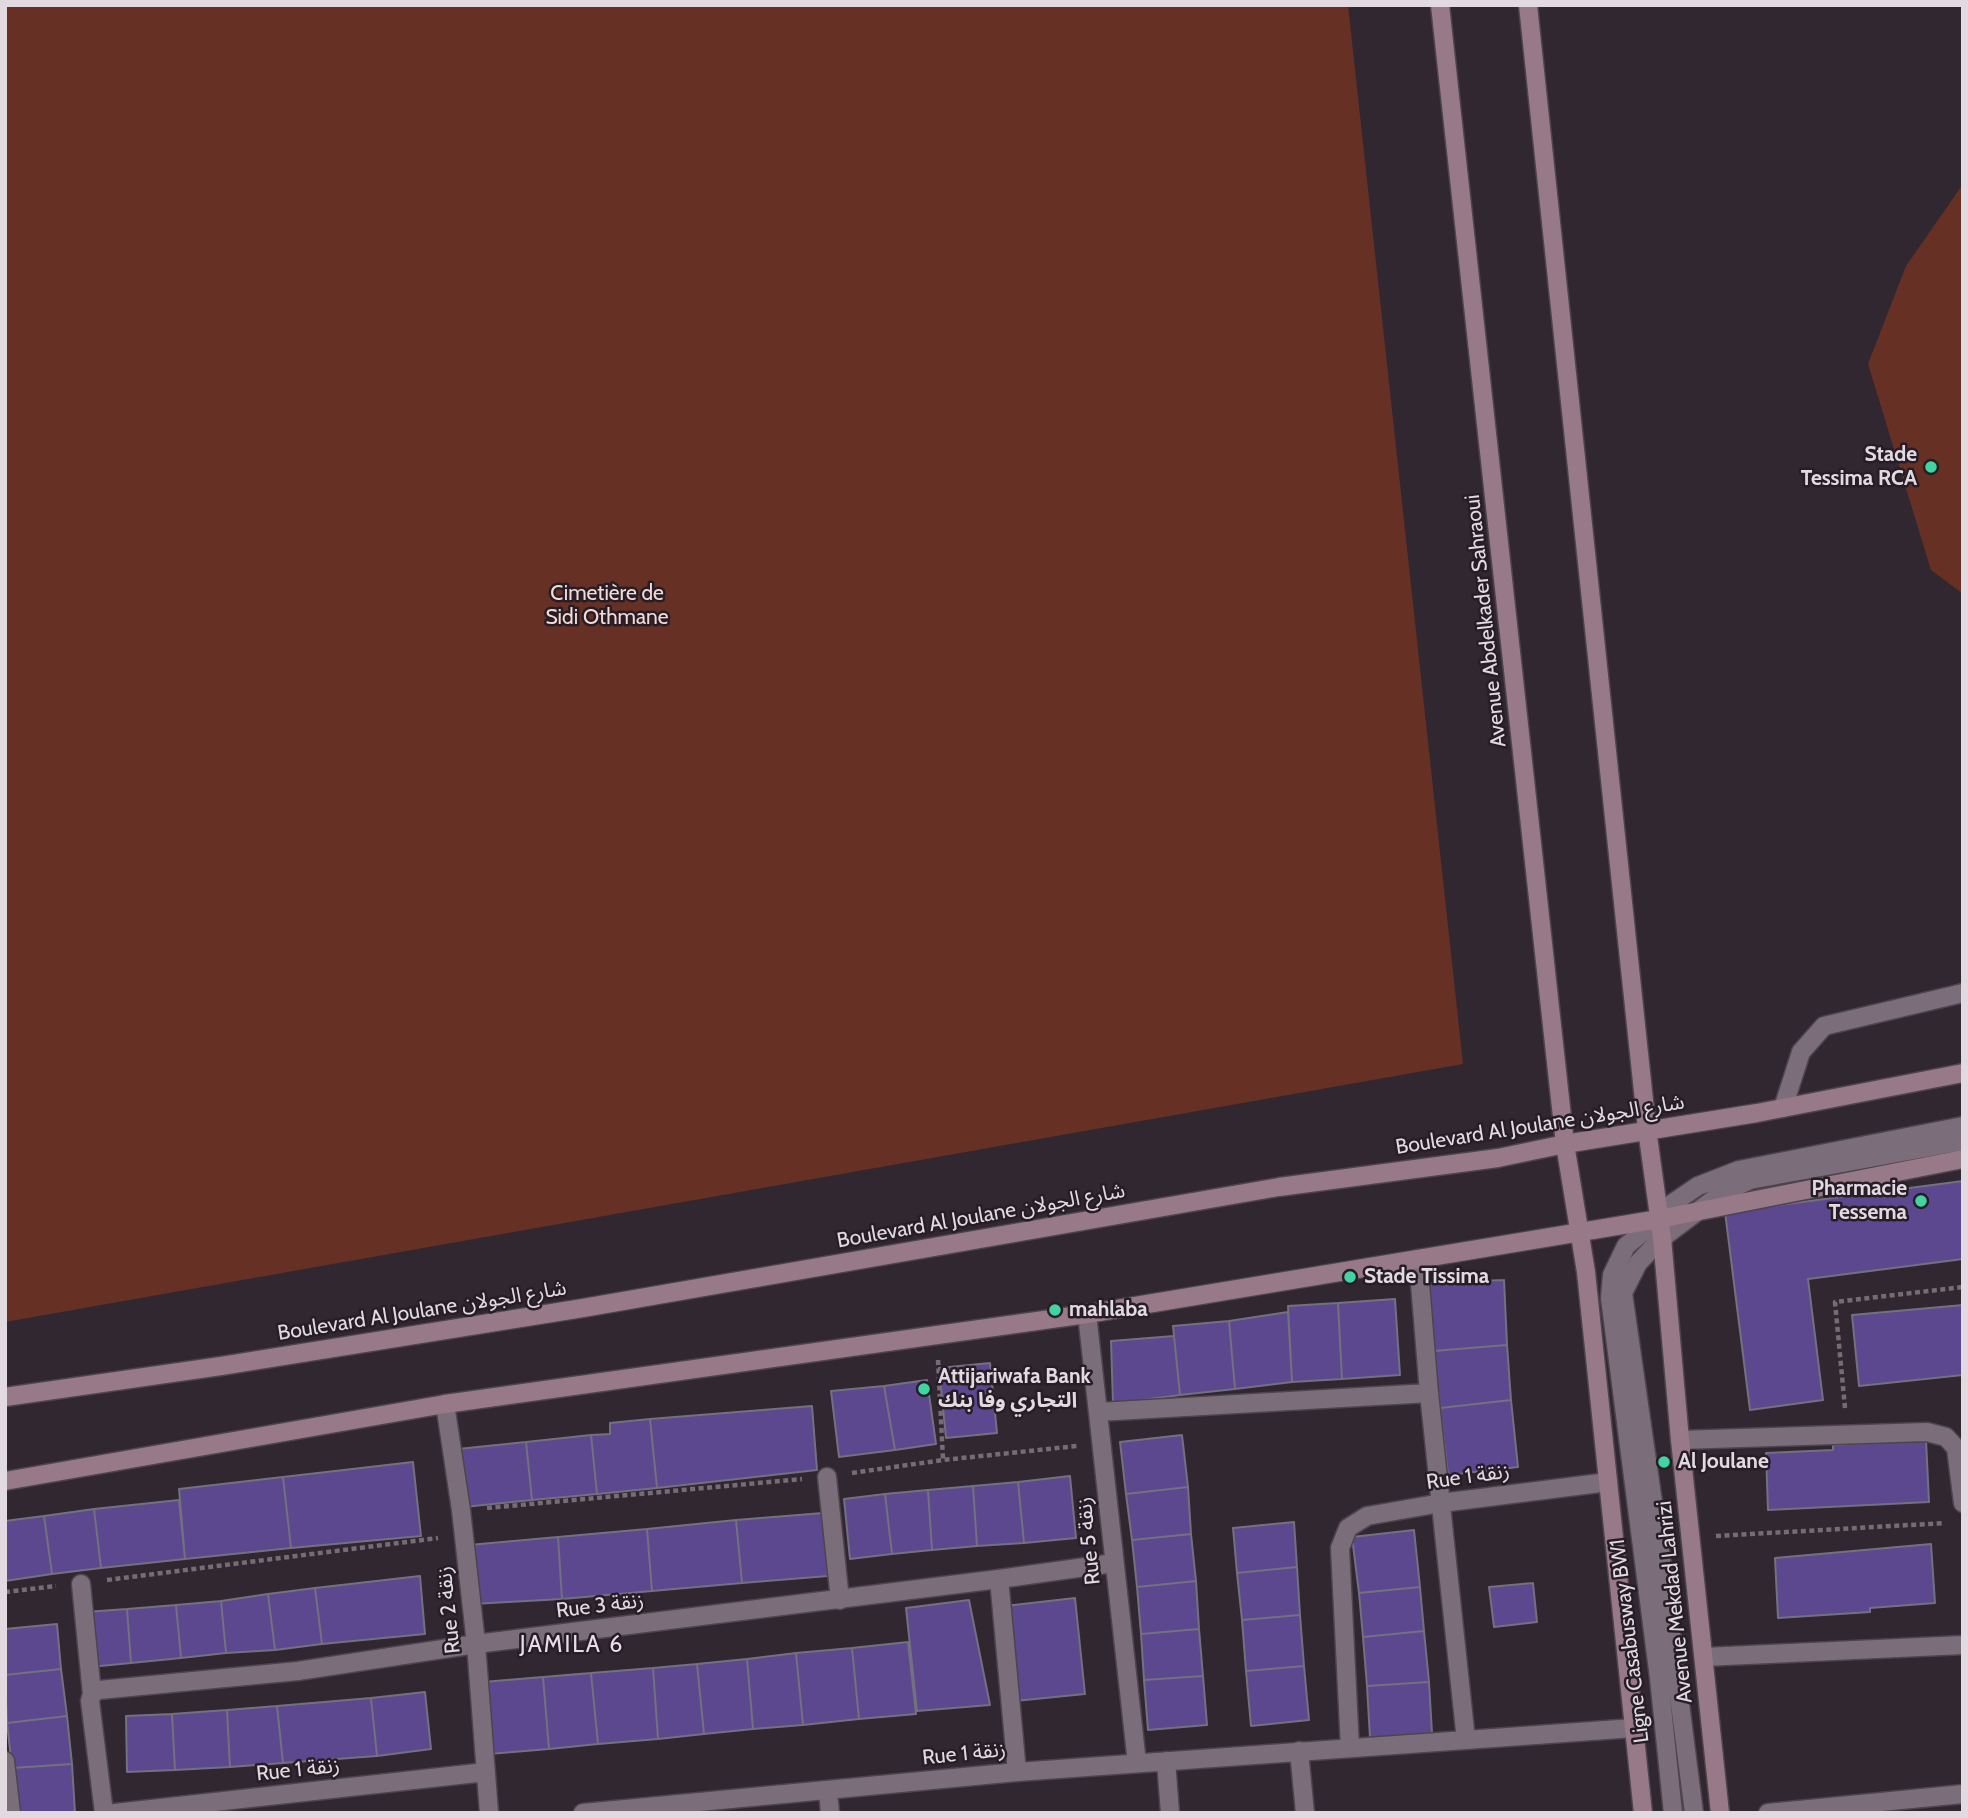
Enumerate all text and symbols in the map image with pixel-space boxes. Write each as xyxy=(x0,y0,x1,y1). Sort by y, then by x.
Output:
place label: Stade Tessima RCA xyxy=(1801,442,1917,492)
marker: Stade Tessima RCA xyxy=(1923,459,1939,475)
street label: Avenue Abdelkader Sahraoui xyxy=(1460,494,1512,748)
park label: Cimetière de Sidi Othmane xyxy=(545,581,669,631)
street label: Boulevard Al Joulane شارع الجولان xyxy=(1394,1090,1686,1160)
place label: Pharmacie Tessema xyxy=(1812,1176,1907,1226)
street label: Boulevard Al Joulane شارع الجولان xyxy=(835,1178,1127,1254)
marker: Pharmacie Tessema xyxy=(1913,1193,1929,1209)
place label: Stade Tissima xyxy=(1364,1264,1489,1290)
marker: Stade Tissima xyxy=(1342,1269,1358,1285)
street label: Boulevard Al Joulane شارع الجولان xyxy=(276,1276,568,1346)
place label: mahlaba xyxy=(1069,1297,1148,1323)
marker: mahlaba xyxy=(1047,1302,1063,1318)
place label: Attijariwafa Bank التجاري وفا بنك xyxy=(938,1364,1091,1414)
marker: Attijariwafa Bank التجاري وفا بنك xyxy=(916,1381,932,1397)
place label: Al Joulane xyxy=(1678,1449,1769,1475)
marker: Al Joulane xyxy=(1656,1454,1672,1470)
street label: Rue 1 زنقة xyxy=(1425,1459,1511,1495)
street label: Rue 5 زنقة xyxy=(1072,1496,1106,1586)
street label: Avenue Mekdad Lahrizi xyxy=(1652,1500,1698,1704)
street label: Ligne Casabusway BW1 xyxy=(1605,1538,1655,1744)
street label: Rue 2 زنقة xyxy=(432,1565,466,1655)
street label: Rue 3 زنقة xyxy=(555,1588,645,1624)
district label: JAMILA 6 xyxy=(521,1631,623,1659)
street label: Rue 1 زنقة xyxy=(921,1737,1007,1771)
street label: Rue 1 زنقة xyxy=(255,1753,341,1787)

